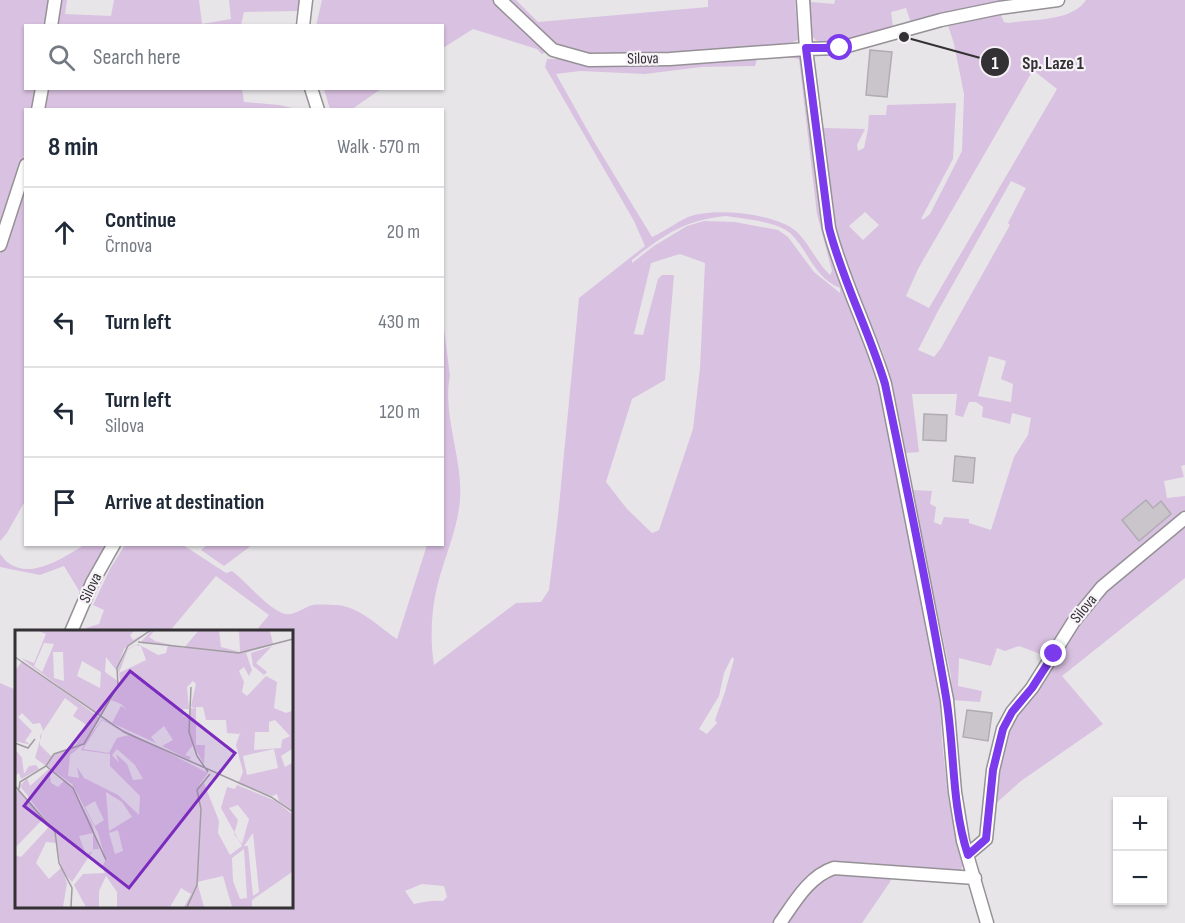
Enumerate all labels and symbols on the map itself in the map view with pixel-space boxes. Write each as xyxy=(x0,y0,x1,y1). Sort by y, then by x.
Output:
route start xyxy=(826,34,852,60)
callout: Sp. Laze 1 xyxy=(980,44,1095,80)
street label: Silova xyxy=(627,49,659,69)
text: 1 xyxy=(991,53,999,74)
text: Sp. Laze 1 xyxy=(1022,53,1084,74)
street label: Silova xyxy=(76,570,106,606)
street label: Silova xyxy=(1067,591,1101,627)
inset map xyxy=(15,630,292,908)
route end xyxy=(1040,640,1066,666)

